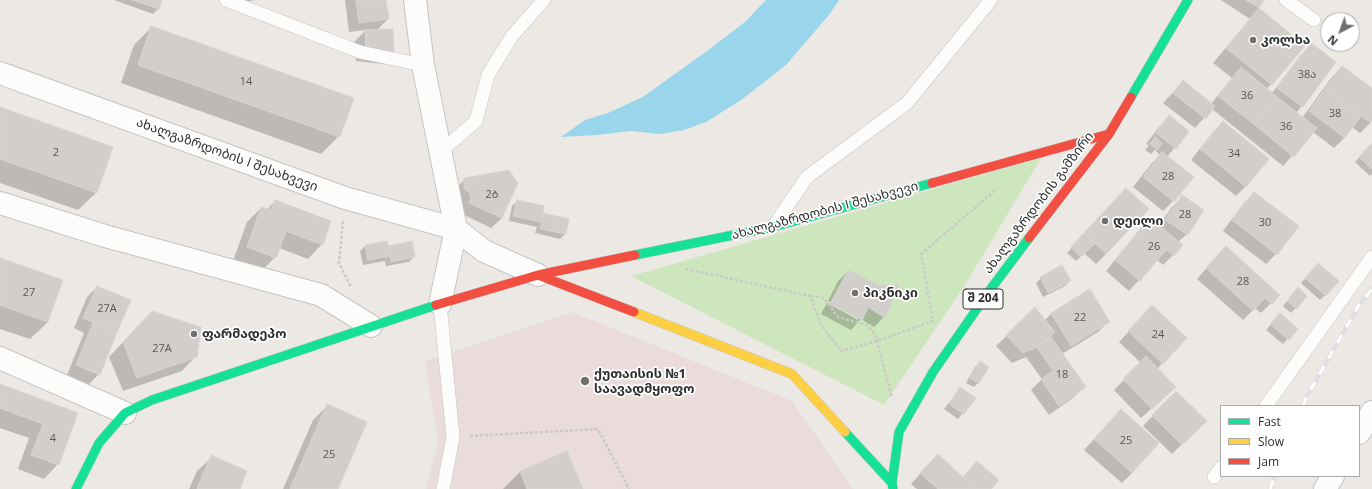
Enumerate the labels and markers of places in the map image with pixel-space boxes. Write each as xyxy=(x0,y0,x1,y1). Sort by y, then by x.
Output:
place label: კოლხა xyxy=(1261,32,1310,48)
marker: კოლხა xyxy=(1248,35,1258,45)
place label: დეილი xyxy=(1113,213,1163,229)
marker: დეილი xyxy=(1100,216,1110,226)
place label: პიკნიკი xyxy=(863,285,918,301)
marker: პიკნიკი xyxy=(850,288,860,298)
place label: ფარმადეპო xyxy=(202,326,286,342)
marker: ფარმადეპო xyxy=(189,329,199,339)
place label: ქუთაისის №1 საავადმყოფო xyxy=(594,366,694,397)
marker: ქუთაისის №1 საავადმყოფო xyxy=(579,375,591,387)

